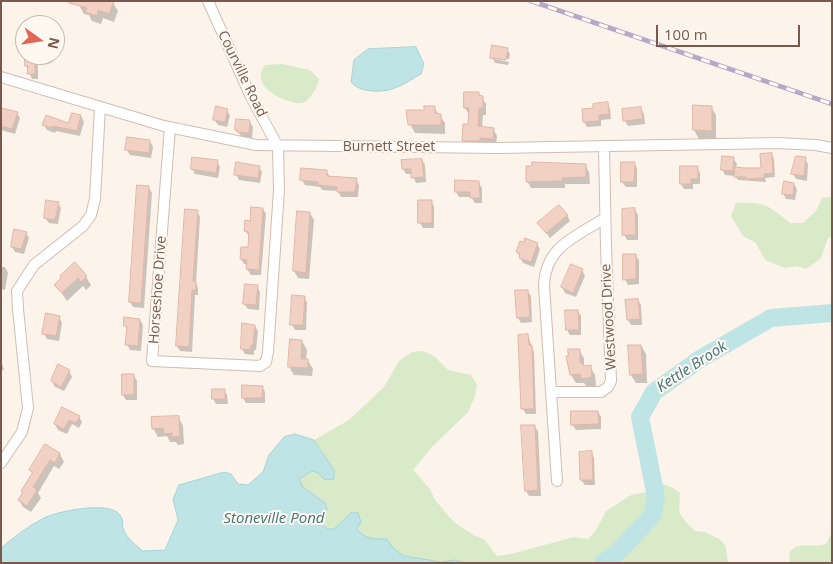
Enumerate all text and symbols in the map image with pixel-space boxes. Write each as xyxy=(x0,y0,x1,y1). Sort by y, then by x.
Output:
north arrow xyxy=(15,15,65,65)
scale bar xyxy=(658,15,802,47)
text: 100 m xyxy=(664,24,708,44)
street label: Courville Road xyxy=(214,28,270,120)
text: N xyxy=(44,36,65,51)
street label: Burnett Street xyxy=(343,139,435,155)
street label: Horseshoe Drive xyxy=(146,235,170,345)
street label: Westwood Drive xyxy=(598,263,620,371)
water label: Kettle Brook xyxy=(654,338,730,396)
water label: Stoneville Pond xyxy=(224,510,324,528)

